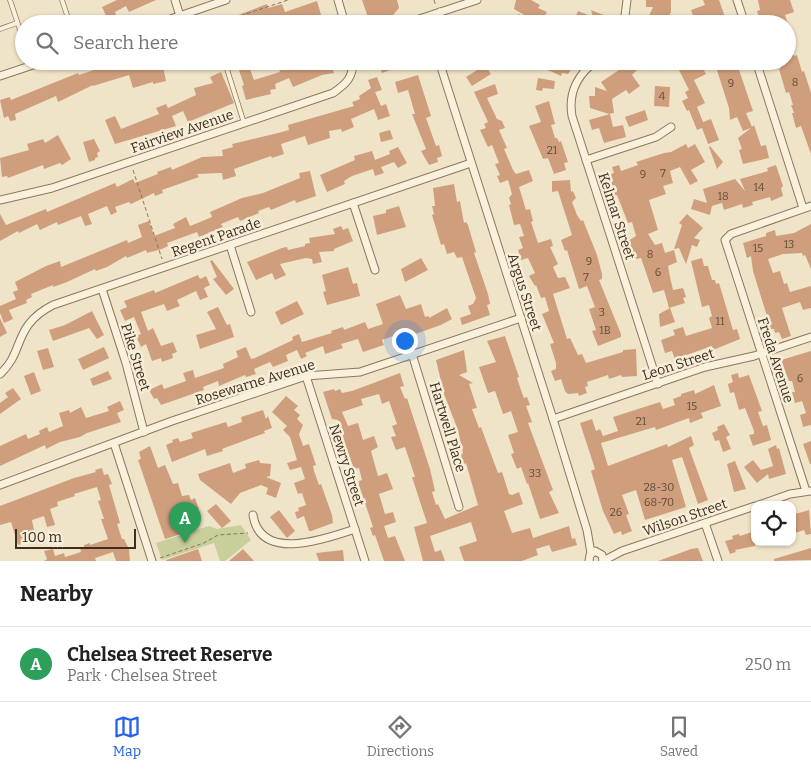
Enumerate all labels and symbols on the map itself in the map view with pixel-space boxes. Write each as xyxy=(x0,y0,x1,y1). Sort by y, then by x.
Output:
house number: 8 xyxy=(792,76,798,89)
house number: 9 xyxy=(728,77,734,90)
house number: 4 xyxy=(659,90,666,103)
street label: Fairview Avenue xyxy=(129,106,236,157)
house number: 21 xyxy=(547,144,558,157)
house number: 7 xyxy=(660,167,666,180)
house number: 9 xyxy=(640,168,646,181)
street label: Kelmar Street xyxy=(594,170,639,262)
house number: 14 xyxy=(754,181,765,194)
house number: 18 xyxy=(717,190,729,203)
street label: Regent Parade xyxy=(169,214,263,261)
house number: 13 xyxy=(784,238,794,251)
house number: 15 xyxy=(753,242,763,255)
house number: 8 xyxy=(647,248,653,261)
street label: Argus Street xyxy=(504,251,545,333)
house number: 9 xyxy=(586,255,592,268)
house number: 6 xyxy=(655,266,661,279)
house number: 7 xyxy=(583,271,589,284)
house number: 3 xyxy=(599,306,605,319)
house number: 11 xyxy=(716,315,725,328)
street label: Freda Avenue xyxy=(754,315,797,405)
street label: Pike Street xyxy=(117,321,154,393)
house number: 1B xyxy=(599,324,611,337)
your location xyxy=(392,328,418,354)
street label: Leon Street xyxy=(640,345,716,384)
street label: Rosewarne Avenue xyxy=(193,356,317,409)
house number: 6 xyxy=(797,372,803,385)
street label: Hartwell Place xyxy=(426,380,469,474)
house number: 15 xyxy=(687,400,697,413)
house number: 21 xyxy=(636,415,647,428)
street label: Newry Street xyxy=(325,422,368,508)
house number: 33 xyxy=(529,467,541,480)
house number: 28-30 xyxy=(644,481,674,494)
street label: Wilson Street xyxy=(641,495,729,540)
house number: 68-70 xyxy=(644,496,674,509)
pin: A xyxy=(169,502,201,543)
house number: 26 xyxy=(610,506,622,519)
scale bar xyxy=(15,526,136,549)

